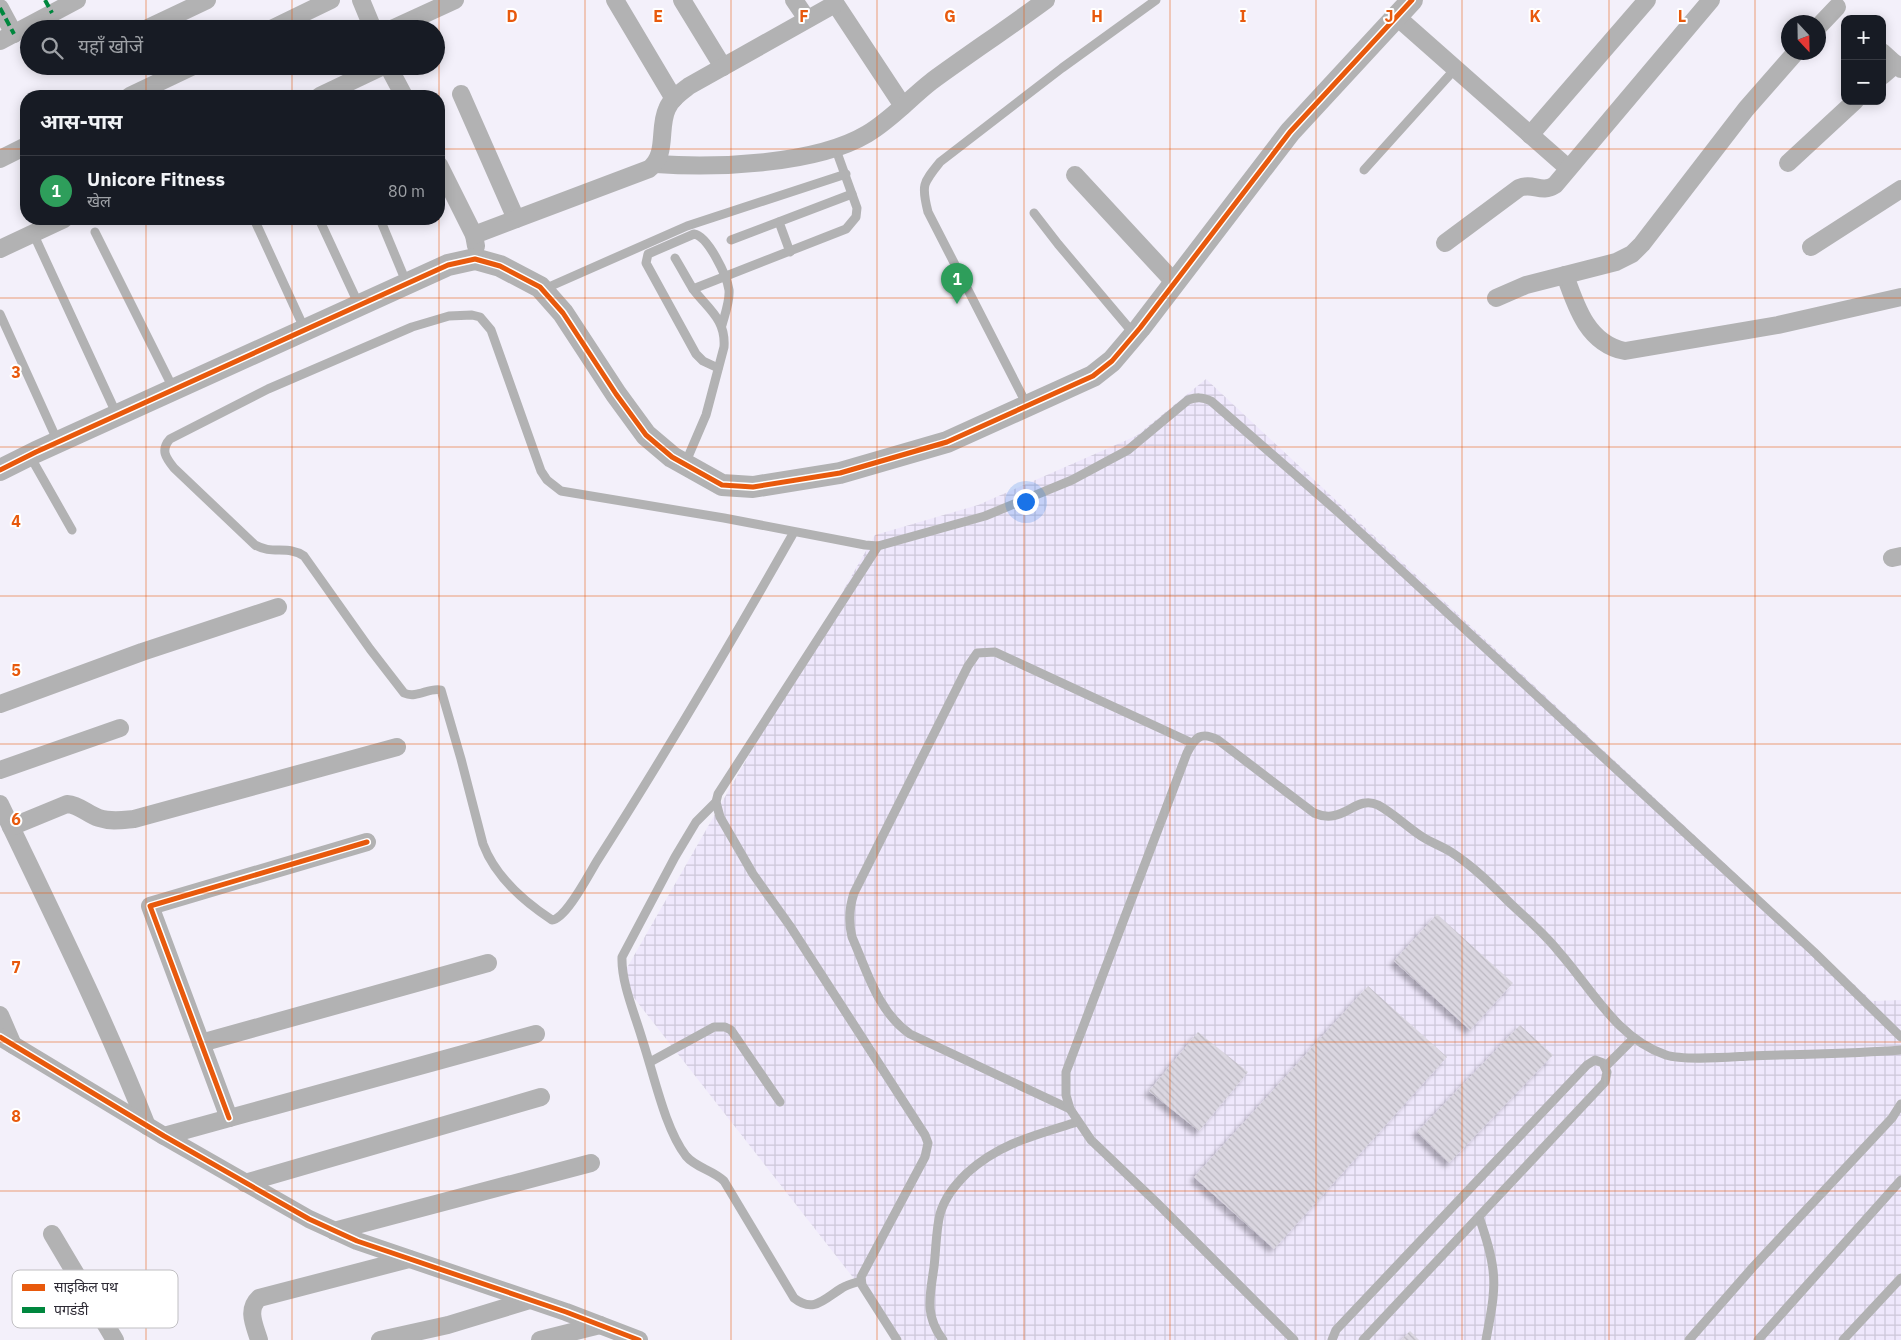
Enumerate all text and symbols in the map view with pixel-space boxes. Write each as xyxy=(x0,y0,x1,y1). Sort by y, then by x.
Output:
text: D xyxy=(506,6,518,26)
text: E xyxy=(653,6,663,26)
text: F xyxy=(799,6,809,26)
text: G xyxy=(944,6,956,26)
text: H xyxy=(1091,6,1103,26)
text: I xyxy=(1240,6,1247,26)
text: J xyxy=(1385,6,1393,26)
text: K xyxy=(1529,6,1541,26)
text: L xyxy=(1678,6,1686,26)
north arrow xyxy=(1781,15,1826,60)
map controls xyxy=(1841,15,1886,105)
button: + xyxy=(1841,15,1886,60)
search box xyxy=(20,20,445,75)
icon: search xyxy=(38,34,66,62)
text: यहाँ खोजें xyxy=(78,34,143,58)
button: − xyxy=(1841,60,1886,105)
text: आस-पास xyxy=(40,107,123,135)
text: Unicore Fitness xyxy=(87,167,225,191)
text: 1 xyxy=(51,181,61,201)
text: 80 m xyxy=(388,181,425,201)
text: खेल xyxy=(87,191,111,211)
pin: 1 xyxy=(941,263,973,304)
text: 3 xyxy=(11,362,21,382)
your location xyxy=(1013,489,1039,515)
text: 4 xyxy=(11,511,21,531)
text: 5 xyxy=(11,660,21,680)
text: 6 xyxy=(11,809,21,829)
text: 7 xyxy=(11,957,21,977)
text: 8 xyxy=(11,1106,21,1126)
legend xyxy=(12,1270,178,1328)
text: साइकिल पथ xyxy=(54,1278,119,1296)
text: पगडंडी xyxy=(54,1301,89,1319)

